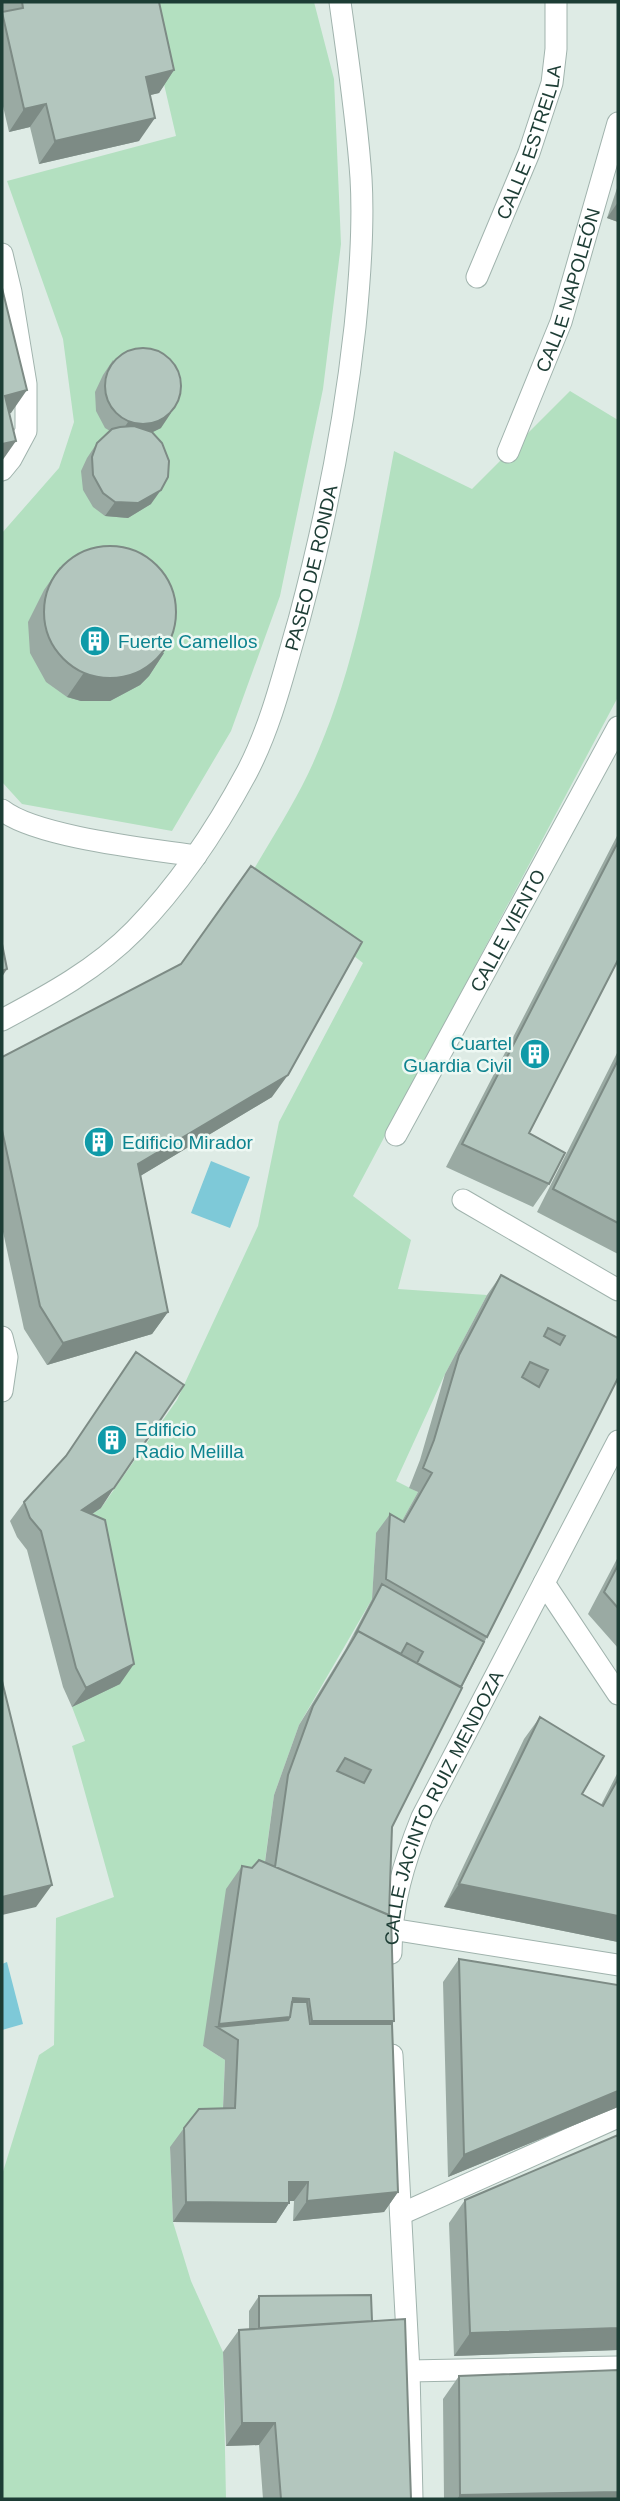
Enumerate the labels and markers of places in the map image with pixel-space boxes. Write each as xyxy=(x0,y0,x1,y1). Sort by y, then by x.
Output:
building icon: Fuerte Camellos xyxy=(78,624,112,658)
place label: Fuerte Camellos xyxy=(118,631,257,652)
place label: Cuartel Guardia Civil xyxy=(403,1033,512,1076)
building icon: Cuartel Guardia Civil xyxy=(518,1037,552,1071)
building icon: Edificio Mirador xyxy=(82,1125,116,1159)
place label: Edificio Mirador xyxy=(122,1132,254,1153)
place label: Edificio Radio Melilla xyxy=(135,1419,244,1462)
building icon: Edificio Radio Melilla xyxy=(95,1423,129,1457)

